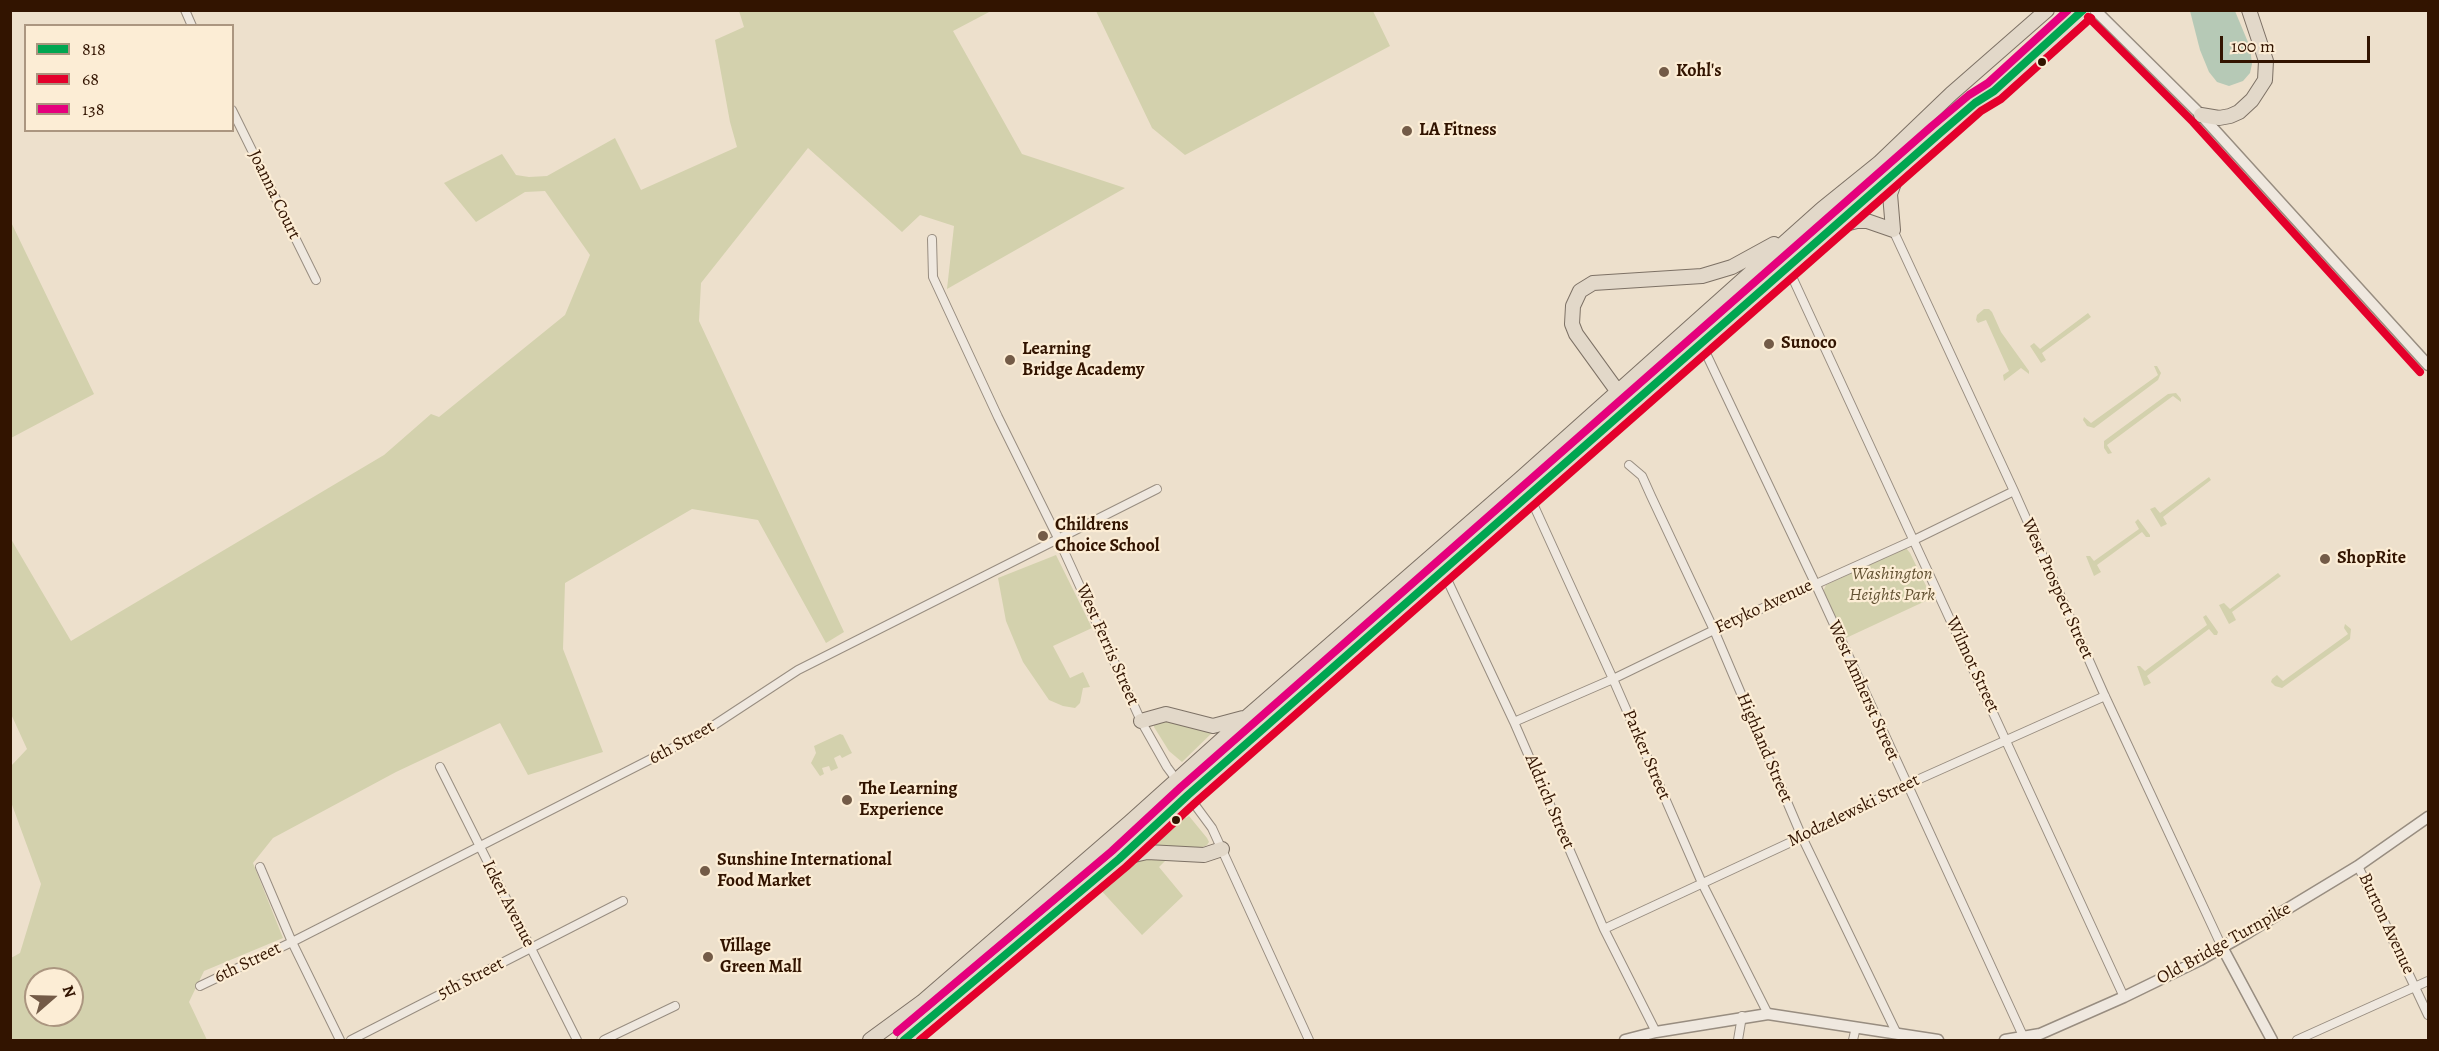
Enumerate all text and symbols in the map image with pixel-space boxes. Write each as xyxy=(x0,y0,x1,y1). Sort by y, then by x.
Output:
legend xyxy=(24,24,234,132)
scale bar xyxy=(2223,24,2373,62)
text: 100 m xyxy=(2231,34,2275,58)
text: 818 xyxy=(82,37,106,61)
unlabelled marker xyxy=(2036,56,2048,68)
place label: Kohl's xyxy=(1676,61,1722,83)
marker: Kohl's xyxy=(1657,65,1671,79)
text: 68 xyxy=(82,67,99,91)
text: 138 xyxy=(82,97,104,121)
place label: LA Fitness xyxy=(1419,120,1497,142)
marker: LA Fitness xyxy=(1400,124,1414,138)
street label: Joanna Court xyxy=(243,147,305,243)
place label: Sunoco xyxy=(1781,333,1837,355)
marker: Sunoco xyxy=(1762,337,1776,351)
place label: Learning Bridge Academy xyxy=(1022,339,1144,382)
marker: Learning Bridge Academy xyxy=(1003,353,1017,367)
place label: Childrens Choice School xyxy=(1055,515,1160,558)
street label: West Prospect Street xyxy=(2016,515,2098,663)
marker: Childrens Choice School xyxy=(1036,529,1050,543)
place label: ShopRite xyxy=(2337,548,2406,570)
marker: ShopRite xyxy=(2318,552,2332,566)
park label: Washington Heights Park xyxy=(1849,564,1935,606)
street label: Fetyko Avenue xyxy=(1712,575,1816,639)
street label: West Ferris Street xyxy=(1071,581,1143,709)
street label: Wilmot Street xyxy=(1940,614,2004,716)
street label: West Amherst Street xyxy=(1822,618,1904,764)
street label: Highland Street xyxy=(1731,690,1797,806)
street label: Parker Street xyxy=(1617,706,1675,804)
street label: 6th Street xyxy=(645,716,719,770)
street label: Aldrich Street xyxy=(1519,751,1579,853)
street label: Modzelewski Street xyxy=(1785,770,1923,852)
place label: The Learning Experience xyxy=(859,779,958,822)
marker: The Learning Experience xyxy=(840,793,854,807)
unlabelled marker xyxy=(1170,814,1182,826)
place label: Sunshine International Food Market xyxy=(717,850,892,892)
street label: Icker Avenue xyxy=(477,857,539,951)
marker: Sunshine International Food Market xyxy=(698,864,712,878)
street label: Burton Avenue xyxy=(2353,870,2419,978)
street label: Old Bridge Turnpike xyxy=(2153,898,2295,990)
place label: Village Green Mall xyxy=(720,936,802,978)
street label: 6th Street xyxy=(211,938,285,988)
marker: Village Green Mall xyxy=(701,950,715,964)
street label: 5th Street xyxy=(434,953,508,1005)
north arrow xyxy=(24,967,84,1027)
text: N xyxy=(57,982,81,1001)

